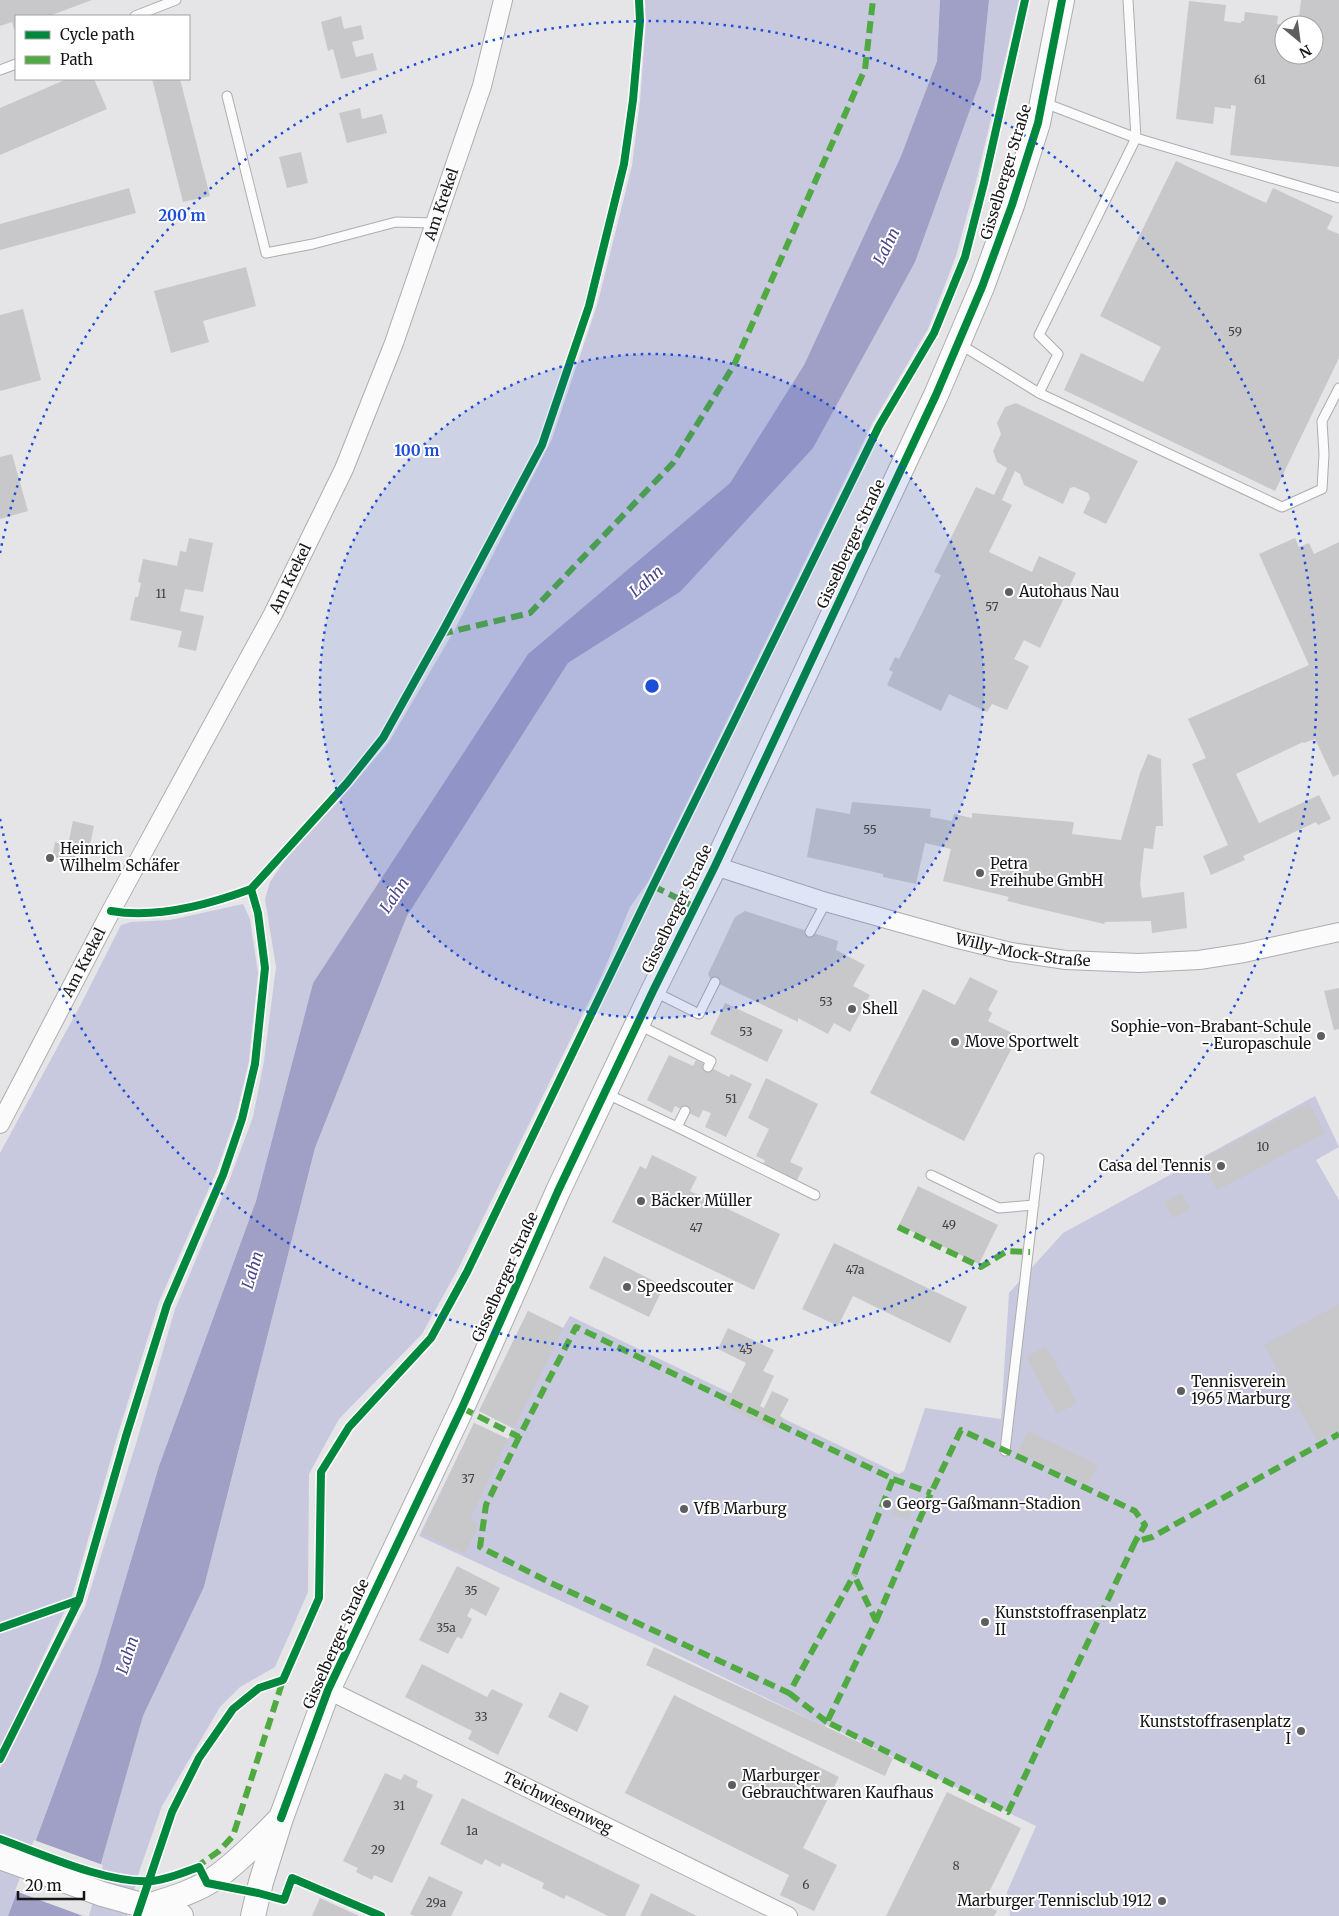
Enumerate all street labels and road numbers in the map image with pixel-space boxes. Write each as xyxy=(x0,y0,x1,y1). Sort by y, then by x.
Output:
street label: Gisselberger Straße xyxy=(976,102,1035,242)
street label: Am Krekel xyxy=(419,165,462,244)
street label: Gisselberger Straße xyxy=(812,476,889,611)
street label: Am Krekel xyxy=(264,540,315,617)
street label: Gisselberger Straße xyxy=(637,841,716,976)
street label: Am Krekel xyxy=(57,924,110,1001)
street label: Willy-Mock-Straße xyxy=(953,928,1091,970)
street label: Gisselberger Straße xyxy=(467,1209,542,1345)
street label: Gisselberger Straße xyxy=(298,1576,373,1712)
street label: Teichwiesenweg xyxy=(500,1768,616,1837)

